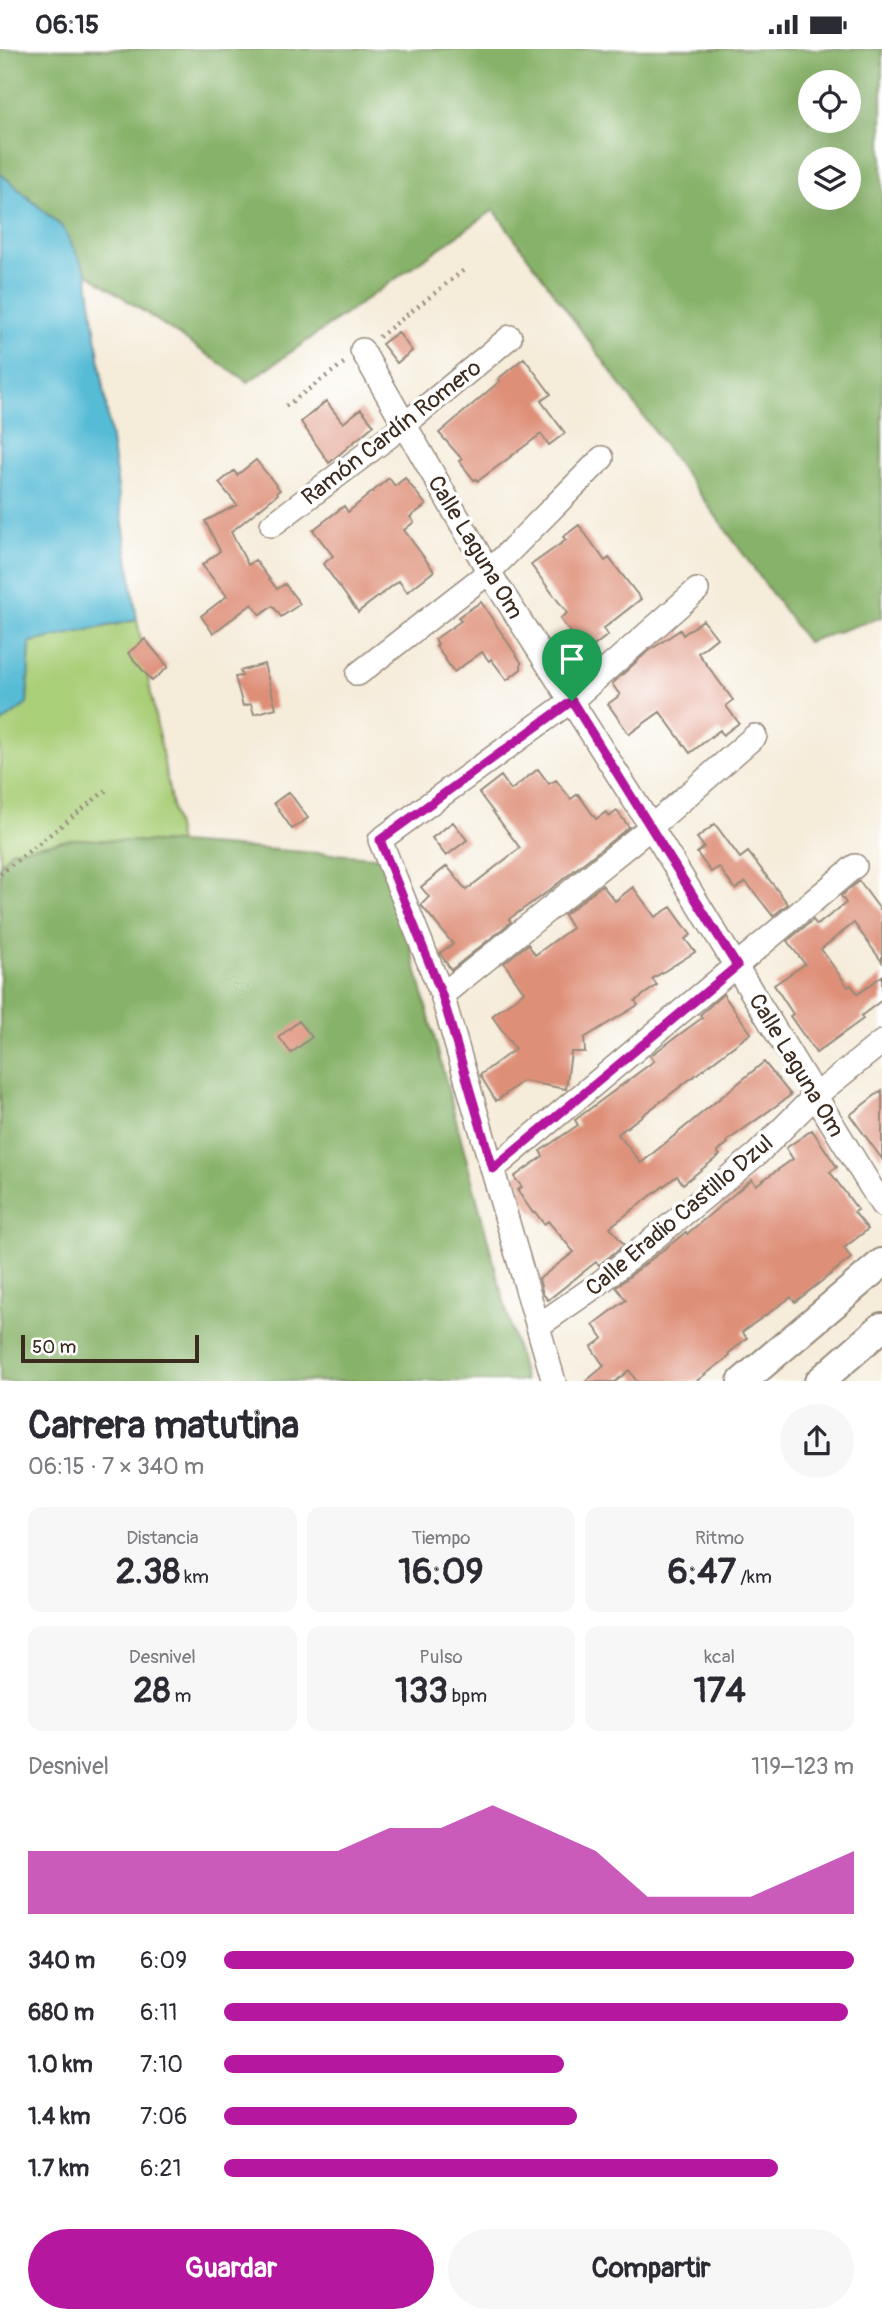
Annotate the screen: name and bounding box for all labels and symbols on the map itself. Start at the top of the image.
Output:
street label: Ramón Cardín Romero [296,353,487,512]
street label: Calle Laguna Om [421,470,530,624]
pin [542,629,602,701]
street label: Calle Laguna Om [742,988,851,1142]
street label: Calle Eradio Castillo Dzul [580,1128,779,1302]
scale bar [21,1332,200,1364]

